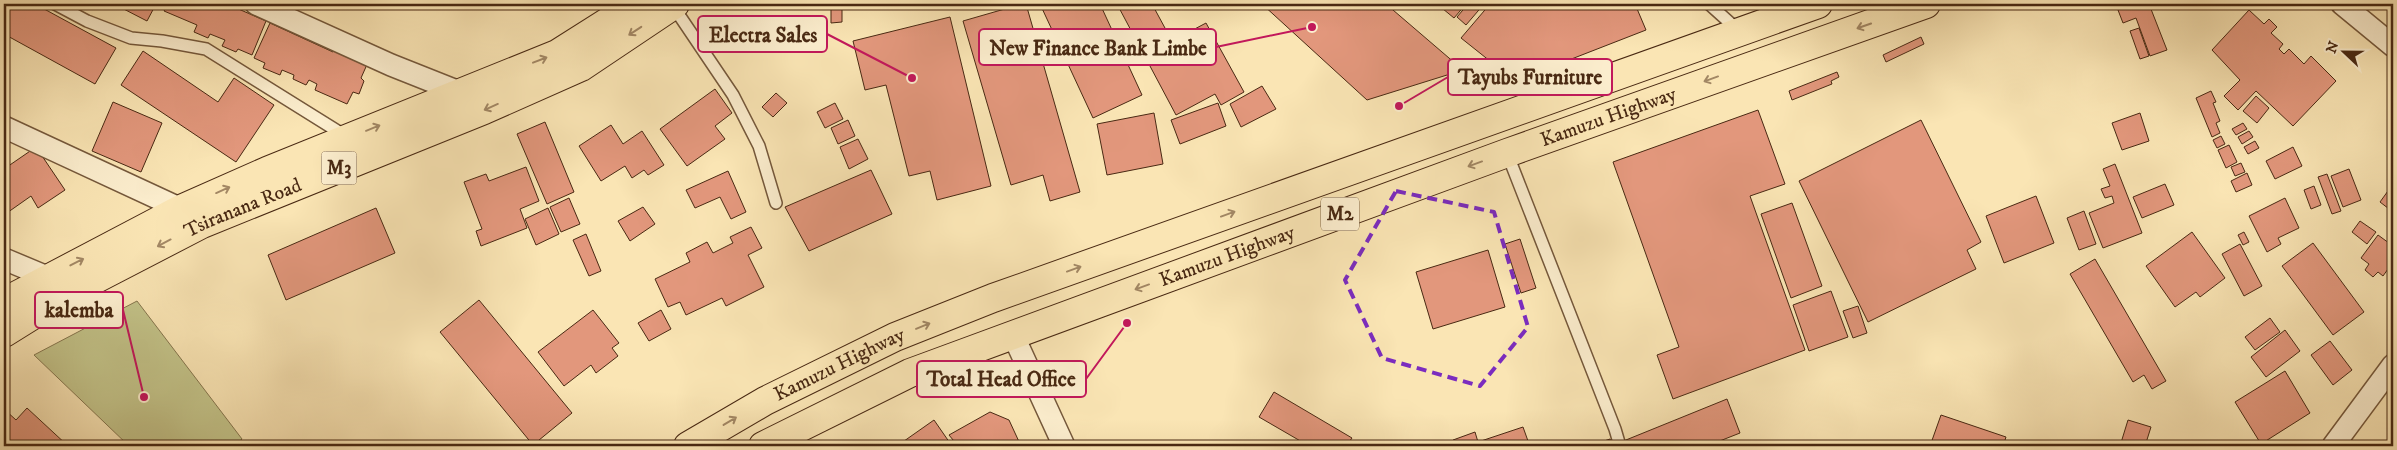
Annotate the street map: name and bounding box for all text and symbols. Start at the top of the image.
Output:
callout: Electra Sales [698,16,827,52]
one-way arrow [1856,21,1872,31]
text: Electra Sales [709,23,817,49]
one-way arrow [628,26,642,36]
north arrow [2320,28,2370,78]
callout: New Finance Bank Limbe [979,29,1216,65]
text: New Finance Bank Limbe [989,36,1207,62]
text: N [2322,38,2344,56]
one-way arrow [532,55,547,65]
callout: Tayubs Furniture [1448,59,1612,95]
text: Tayubs Furniture [1457,65,1602,91]
one-way arrow [1703,75,1719,85]
street label: Kamuzu Highway [1537,81,1680,153]
one-way arrow [484,102,499,112]
one-way arrow [365,122,380,132]
road number: M3 [322,152,356,184]
one-way arrow [1468,160,1484,169]
street label: Tsiranana Road [180,173,305,244]
one-way arrow [215,185,230,195]
road number: M2 [1321,198,1359,230]
one-way arrow [1219,209,1235,219]
street label: Kamuzu Highway [1156,220,1299,293]
one-way arrow [157,239,172,248]
one-way arrow [69,257,84,266]
one-way arrow [1066,264,1082,273]
one-way arrow [1135,283,1151,292]
callout: kalemba [35,292,123,328]
text: kalemba [44,298,114,324]
one-way arrow [915,321,930,330]
street label: Kamuzu Highway [770,322,909,407]
callout: Total Head Office [917,361,1086,397]
text: Total Head Office [925,367,1076,393]
one-way arrow [722,416,736,426]

